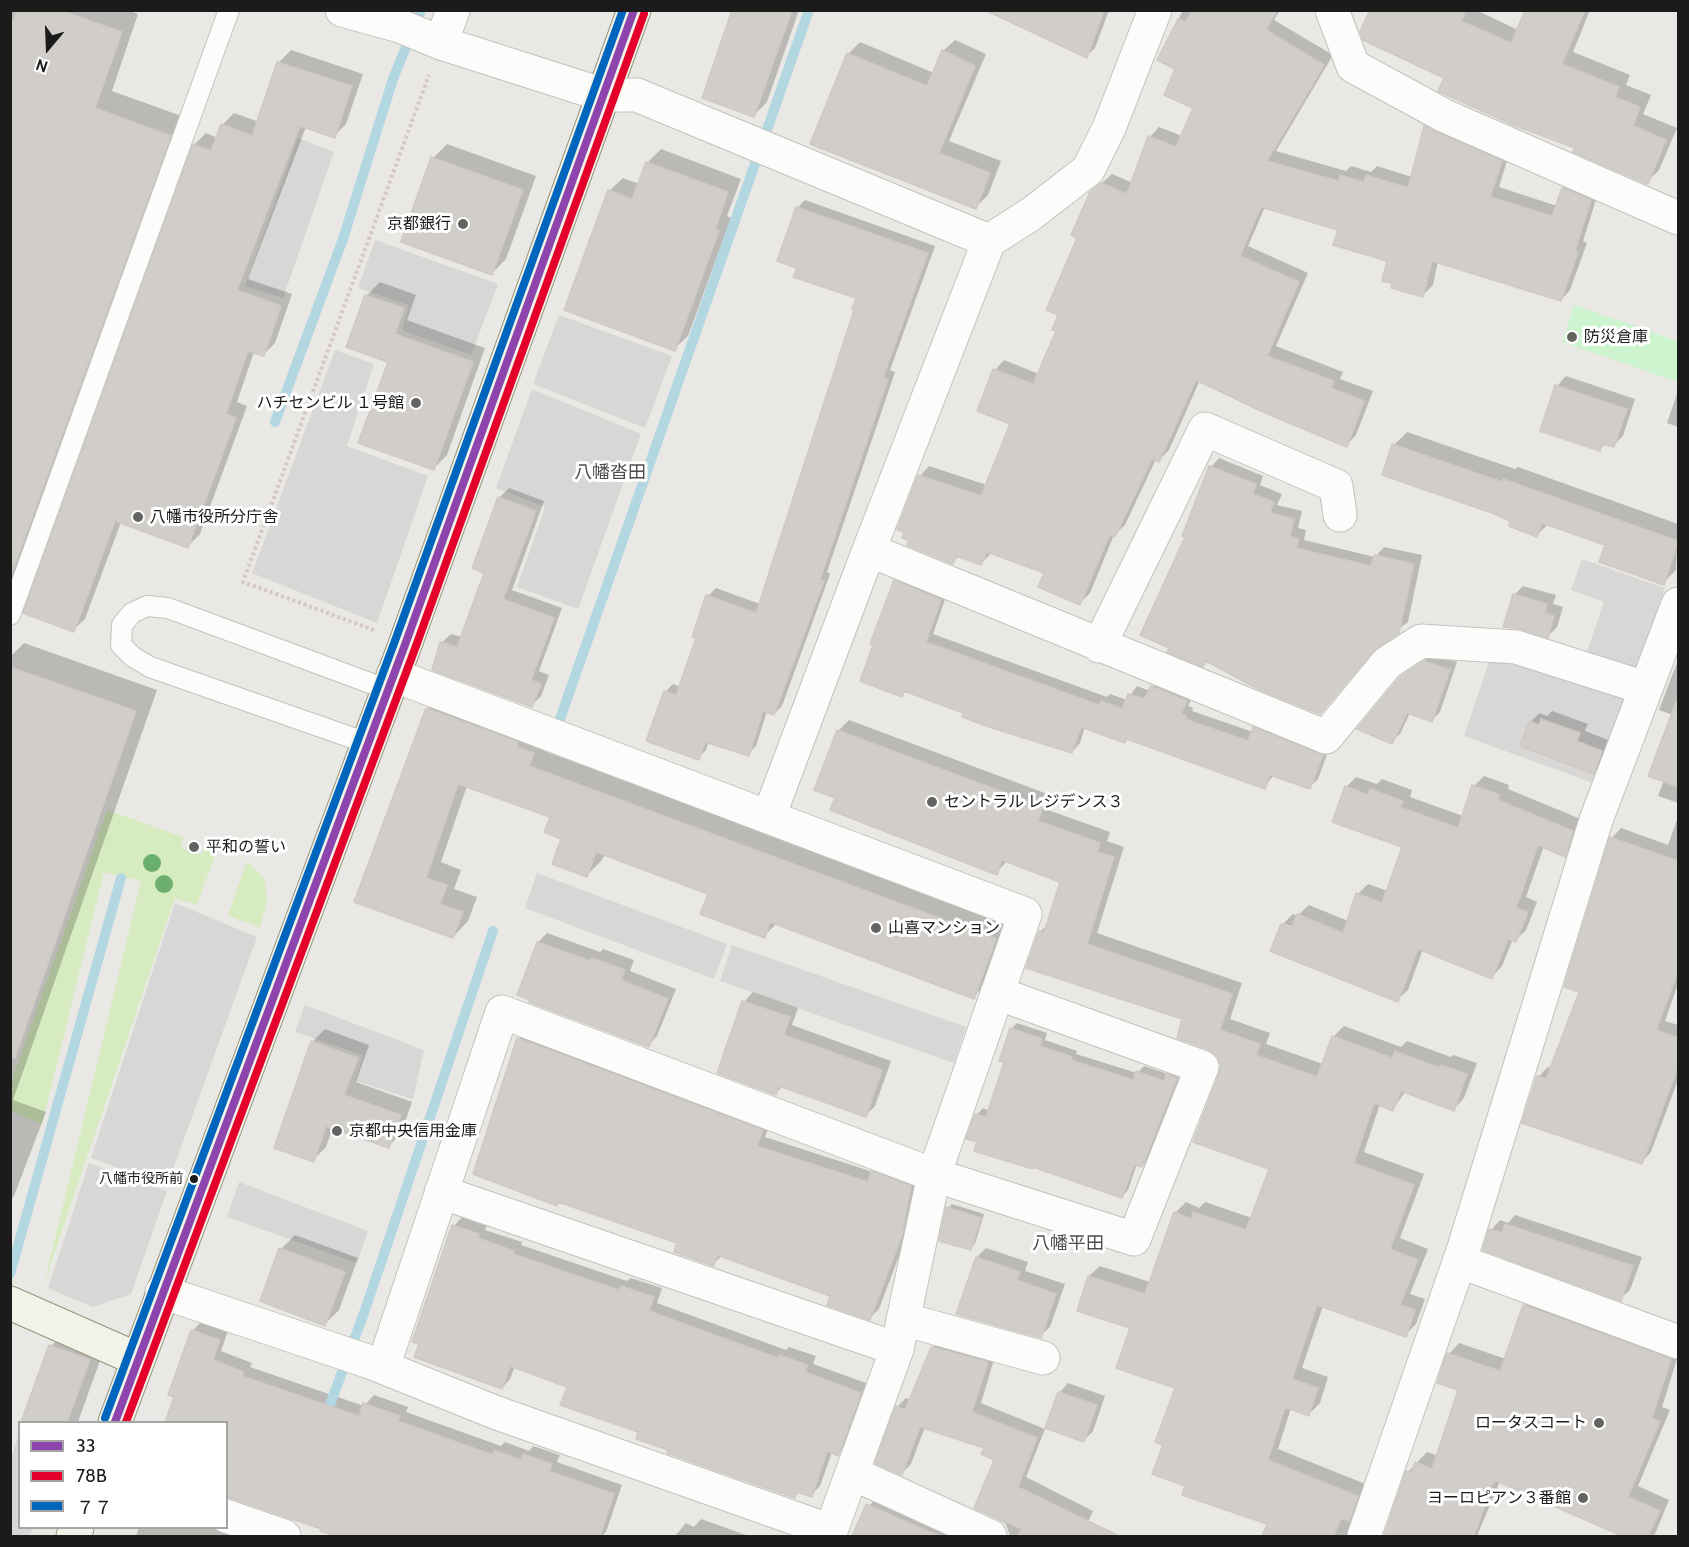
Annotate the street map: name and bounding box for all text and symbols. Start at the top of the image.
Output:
north arrow [18,18,78,78]
text: N [34,55,50,76]
place label: 京都銀行 [387,214,451,234]
marker: 京都銀行 [456,217,470,231]
place label: 防災倉庫 [1584,327,1648,347]
marker: 防災倉庫 [1565,330,1579,344]
place label: ハチセンビル １号館 [256,393,404,413]
marker: ハチセンビル １号館 [409,396,423,410]
district label: 八幡沓田 [574,462,646,484]
place label: 八幡市役所分庁舎 [150,507,278,527]
marker: 八幡市役所分庁舎 [131,510,145,524]
place label: セントラル レジデンス３ [944,792,1124,812]
marker: セントラル レジデンス３ [925,795,939,809]
place label: 平和の誓い [206,837,286,857]
marker: 平和の誓い [187,840,201,854]
place label: 山喜マンション [888,918,1000,938]
marker: 山喜マンション [869,921,883,935]
place label: 京都中央信用金庫 [349,1121,477,1141]
marker: 京都中央信用金庫 [330,1124,344,1138]
place label: 八幡市役所前 [99,1171,183,1187]
marker: 八幡市役所前 [188,1173,200,1185]
district label: 八幡平田 [1032,1233,1104,1255]
place label: ロータスコート [1475,1413,1587,1433]
marker: ロータスコート [1592,1416,1606,1430]
legend [18,1421,228,1529]
text: 33 [76,1435,95,1457]
text: 78B [76,1465,107,1487]
place label: ヨーロピアン３番館 [1427,1488,1571,1508]
marker: ヨーロピアン３番館 [1576,1491,1590,1505]
text: ７７ [76,1497,112,1519]

